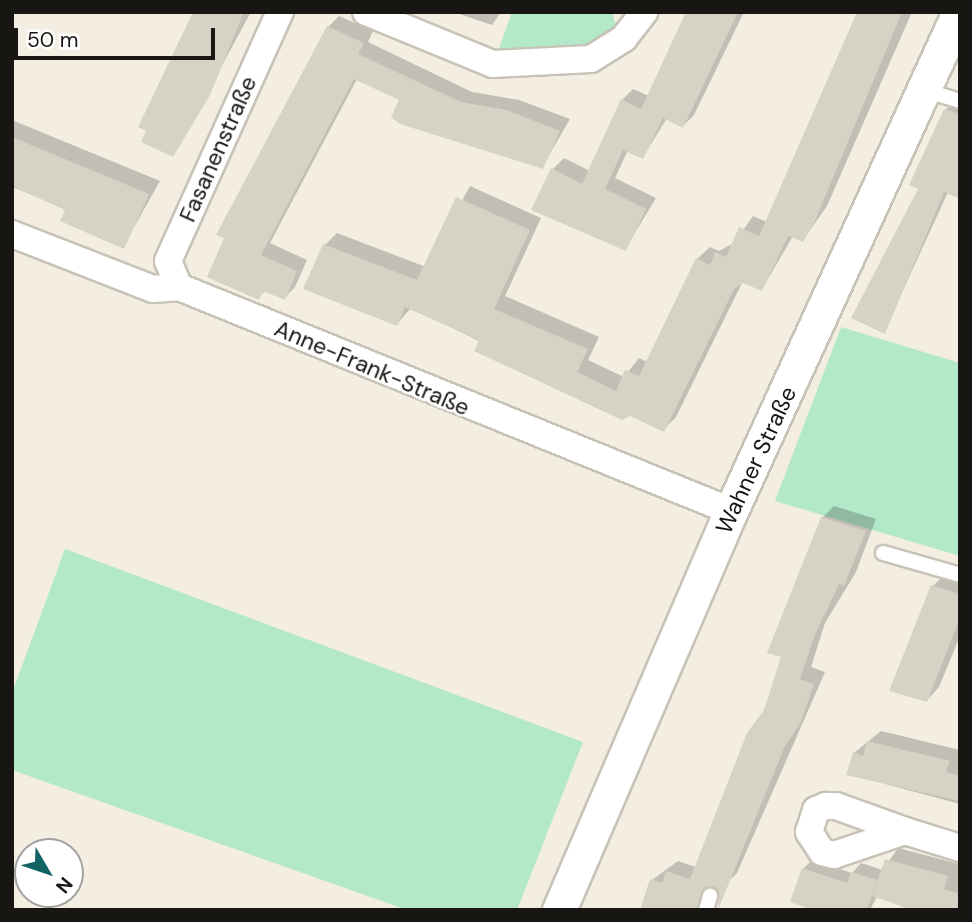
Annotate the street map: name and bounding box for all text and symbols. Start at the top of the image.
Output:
scale bar [18,14,219,58]
text: 50 m [27,26,78,54]
street label: Fasanenstraße [174,72,262,226]
street label: Anne-Frank-Straße [270,314,474,422]
street label: Wahner Straße [710,382,802,538]
north arrow [14,838,84,908]
text: N [50,872,78,899]

